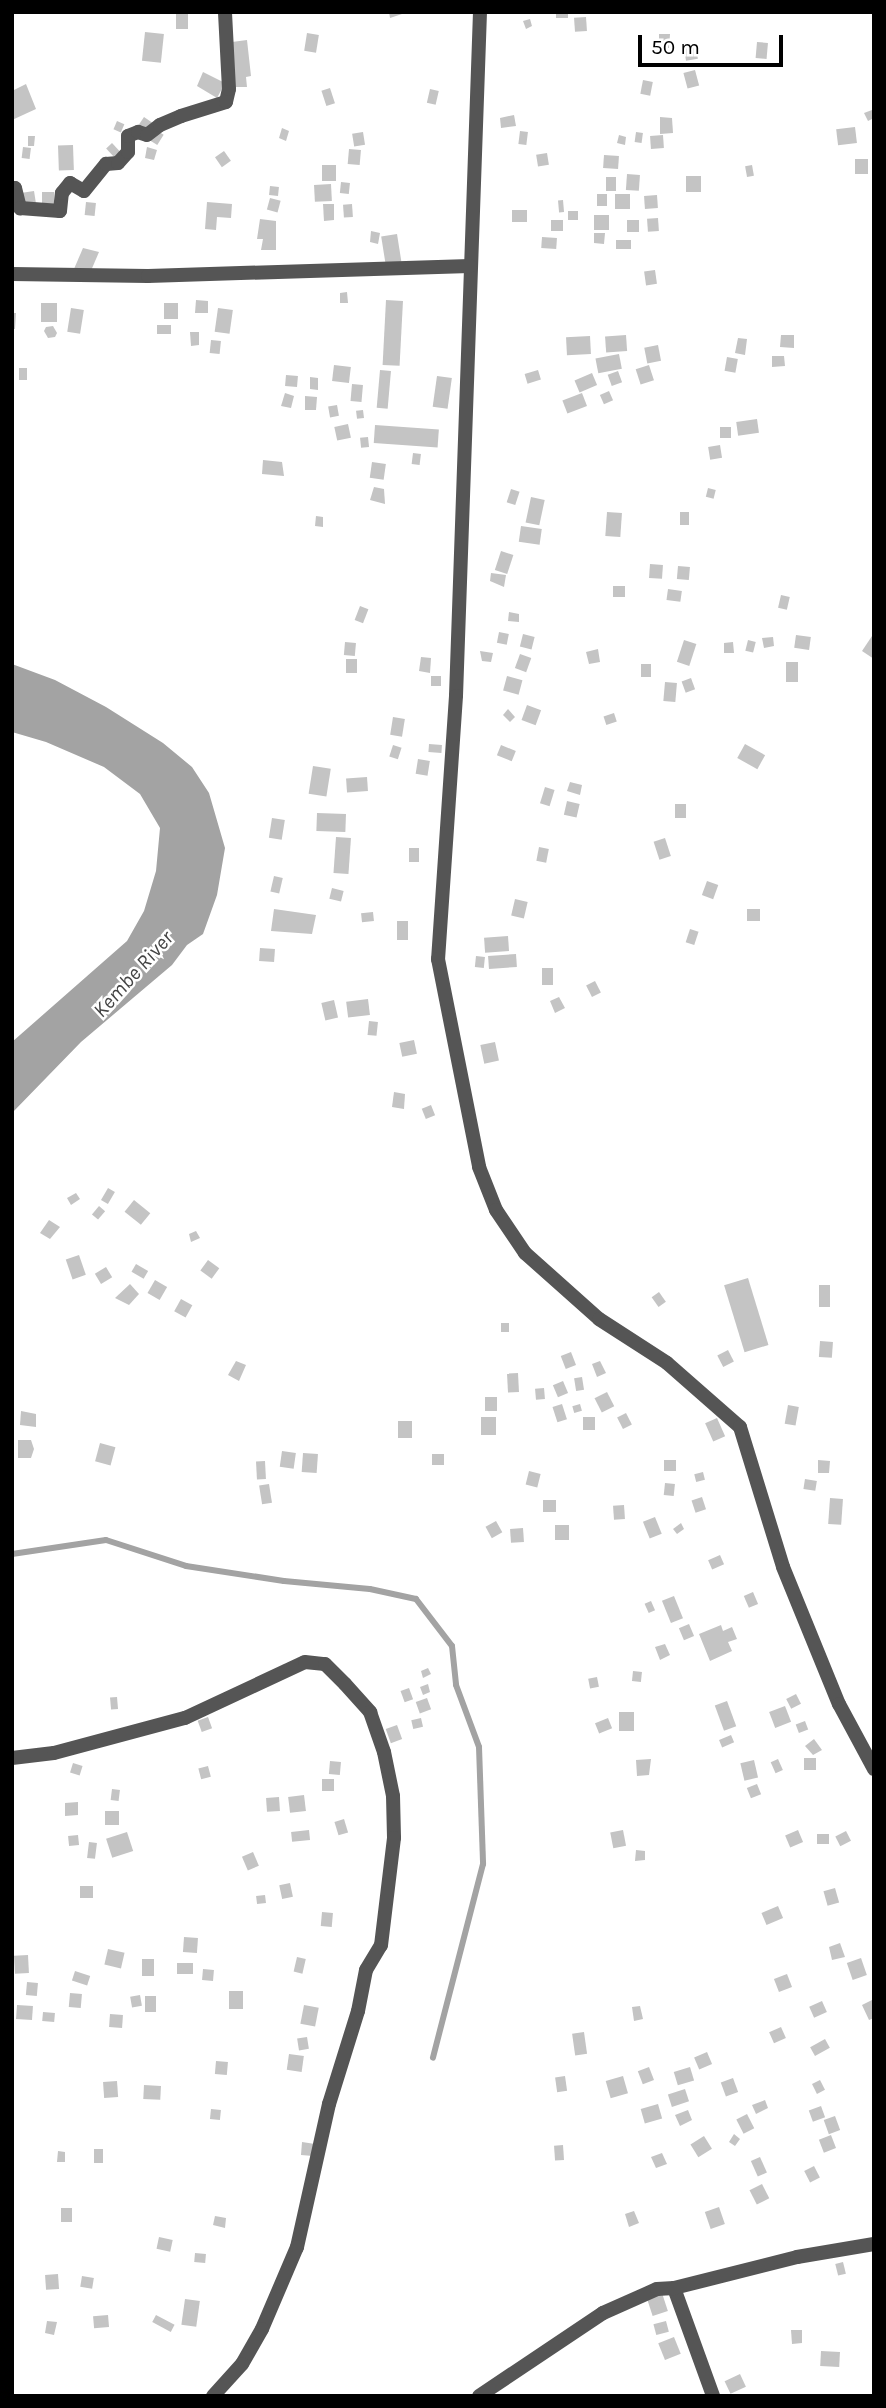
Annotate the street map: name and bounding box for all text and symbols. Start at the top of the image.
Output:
scale bar [641,21,786,65]
text: 50 m [651,35,700,59]
water label: Kembe River [88,926,178,1022]

